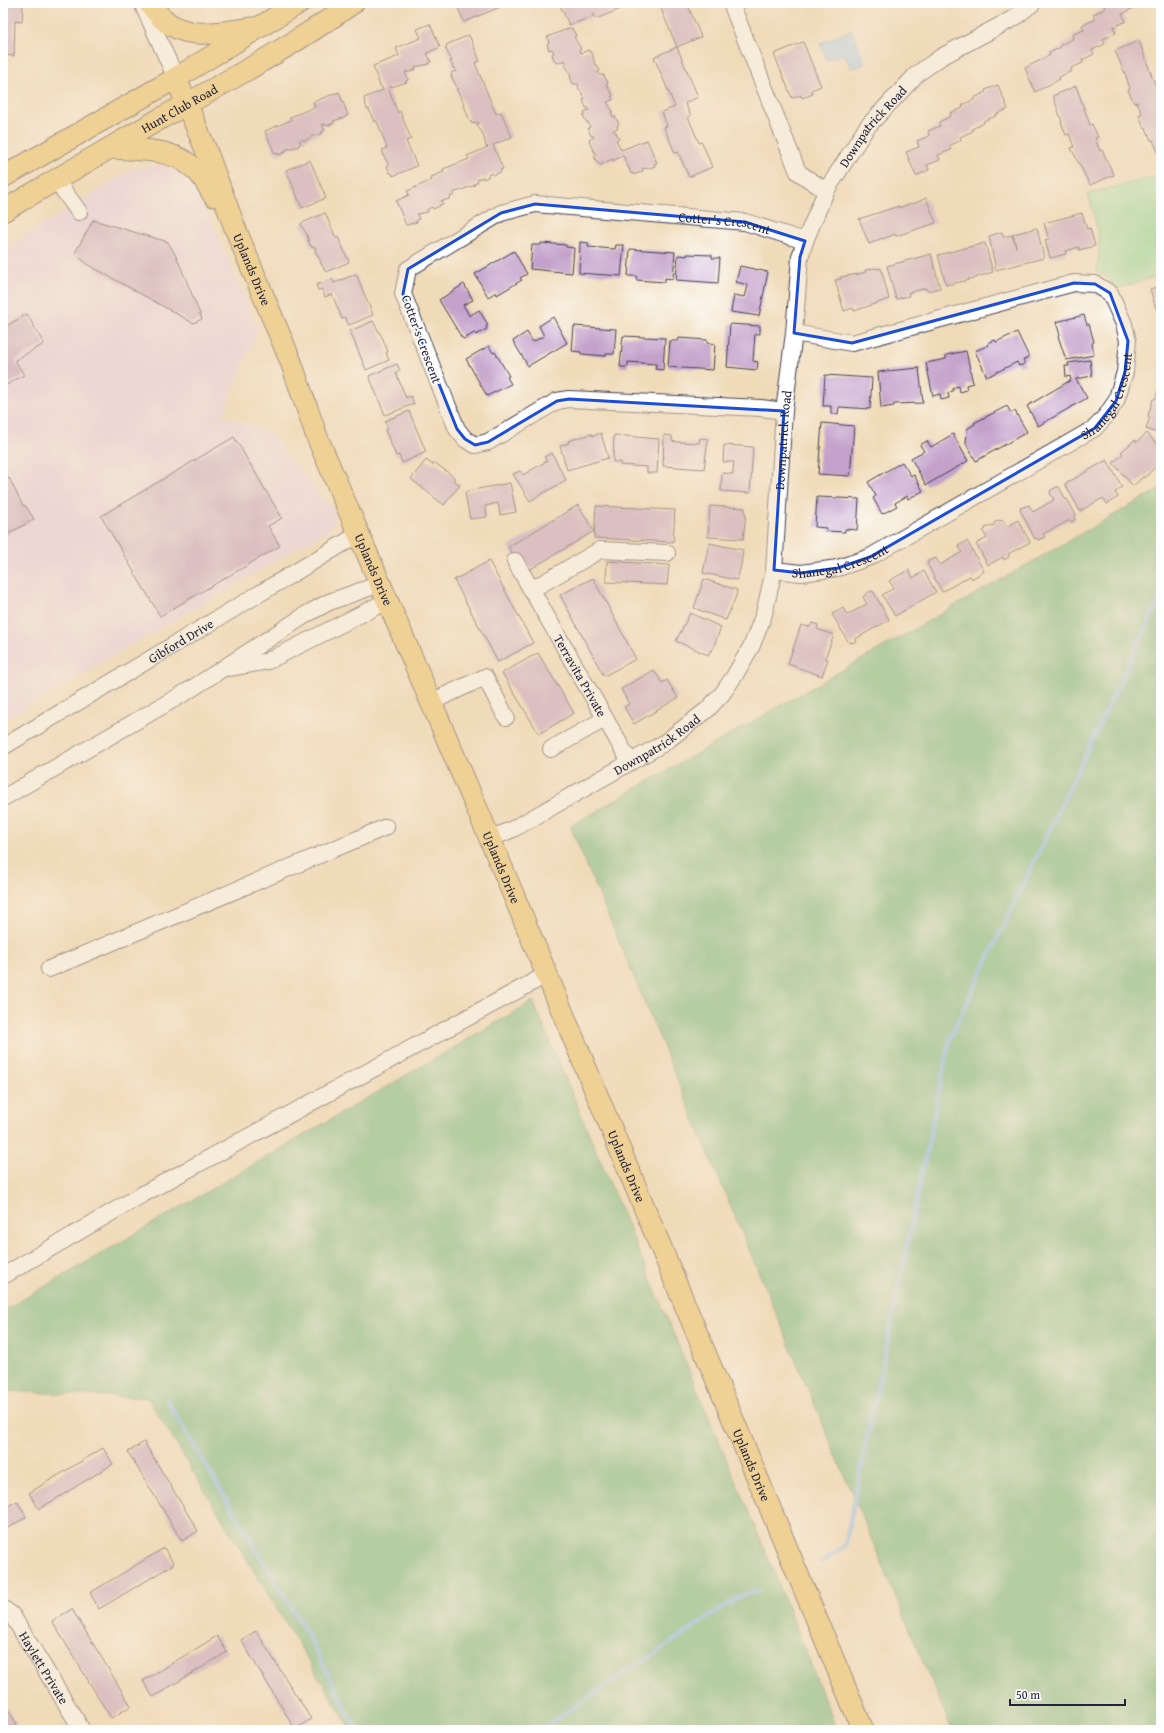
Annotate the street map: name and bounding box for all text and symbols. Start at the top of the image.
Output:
street label: Hunt Club Road [138,80,221,138]
street label: Downpatrick Road [835,82,911,171]
street label: Cotter's Crescent [678,207,773,240]
street label: Uplands Drive [228,230,275,309]
street label: Cotter's Crescent [397,292,446,386]
street label: Shanegal Crescent [1077,351,1137,444]
street label: Downpatrick Road [770,389,797,491]
street label: Uplands Drive [350,531,397,609]
street label: Shanegal Crescent [791,539,892,583]
street label: Gibford Drive [145,614,217,668]
street label: Terravita Private [549,631,611,721]
street label: Downpatrick Road [610,710,704,780]
street label: Uplands Drive [478,828,525,906]
street label: Uplands Drive [603,1127,650,1205]
street label: Uplands Drive [728,1426,775,1504]
street label: Haylett Private [14,1628,73,1708]
scale bar [1010,1681,1125,1707]
text: 50 m [1016,1686,1040,1703]

